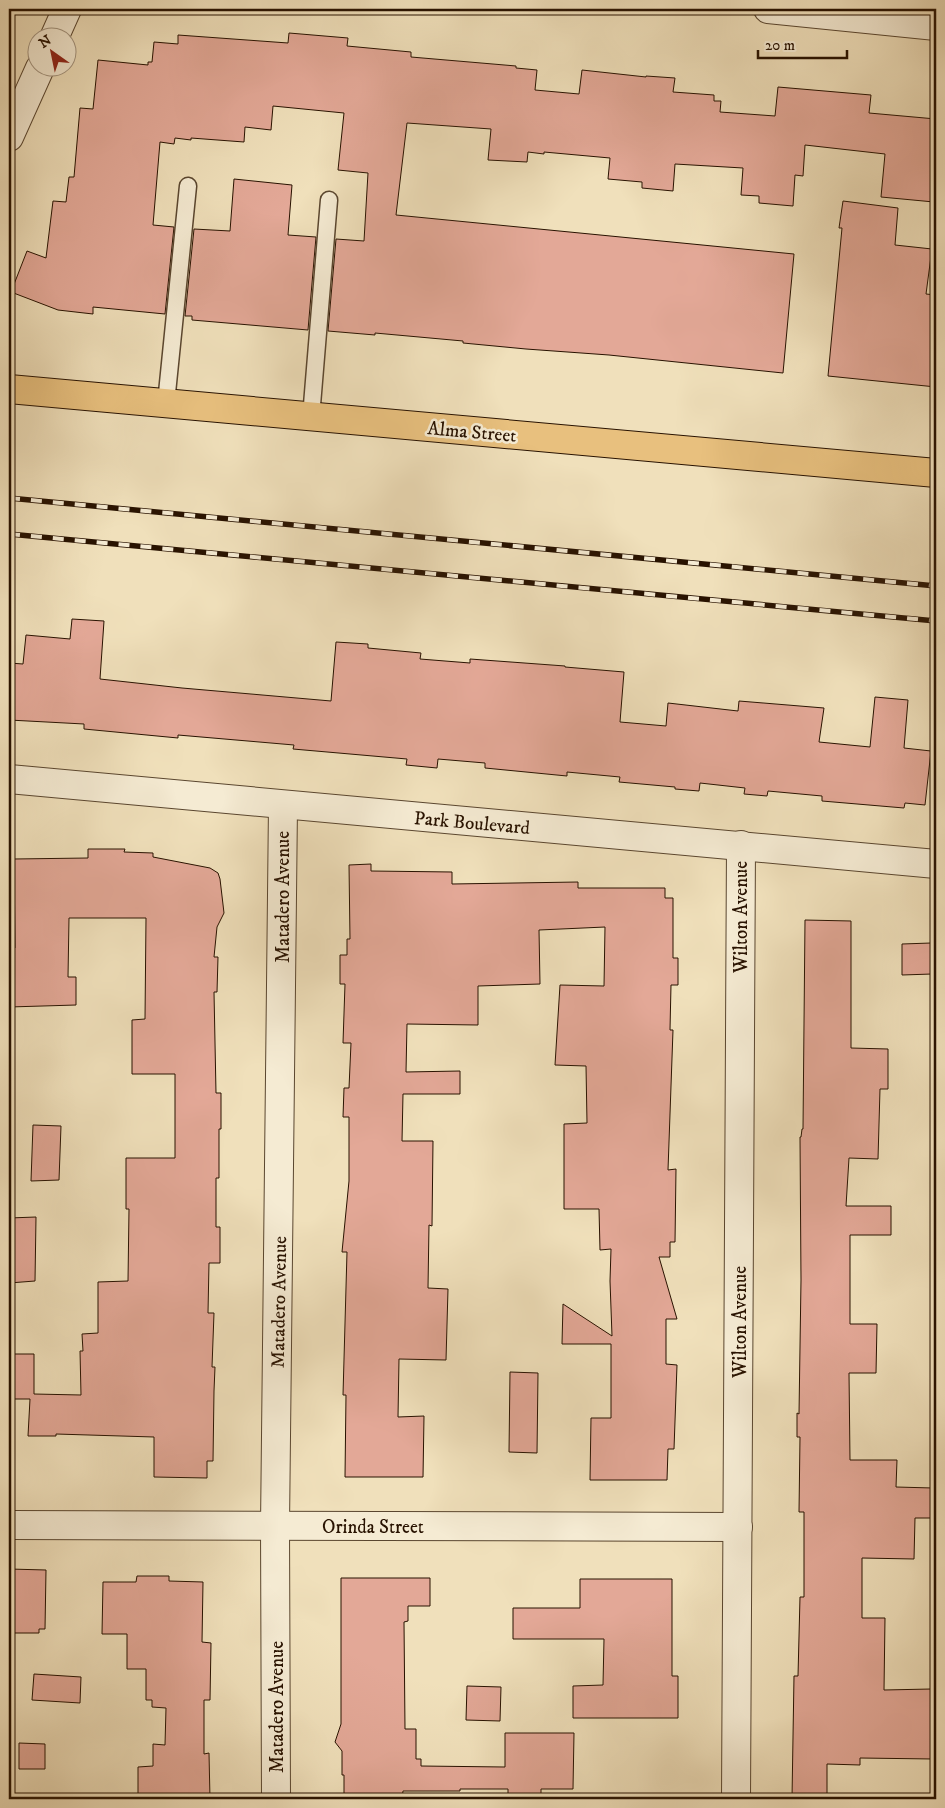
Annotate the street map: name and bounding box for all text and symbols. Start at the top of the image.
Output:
north arrow [28,28,78,78]
scale bar [758,28,846,60]
text: N [36,31,56,53]
text: 20 m [765,36,795,55]
street label: Alma Street [426,417,517,448]
street label: Park Boulevard [413,807,531,840]
street label: Matadero Avenue [272,831,295,963]
street label: Wilton Avenue [730,861,753,974]
street label: Matadero Avenue [267,1236,292,1368]
street label: Wilton Avenue [729,1266,752,1379]
street label: Orinda Street [322,1516,424,1539]
street label: Matadero Avenue [266,1641,289,1773]

